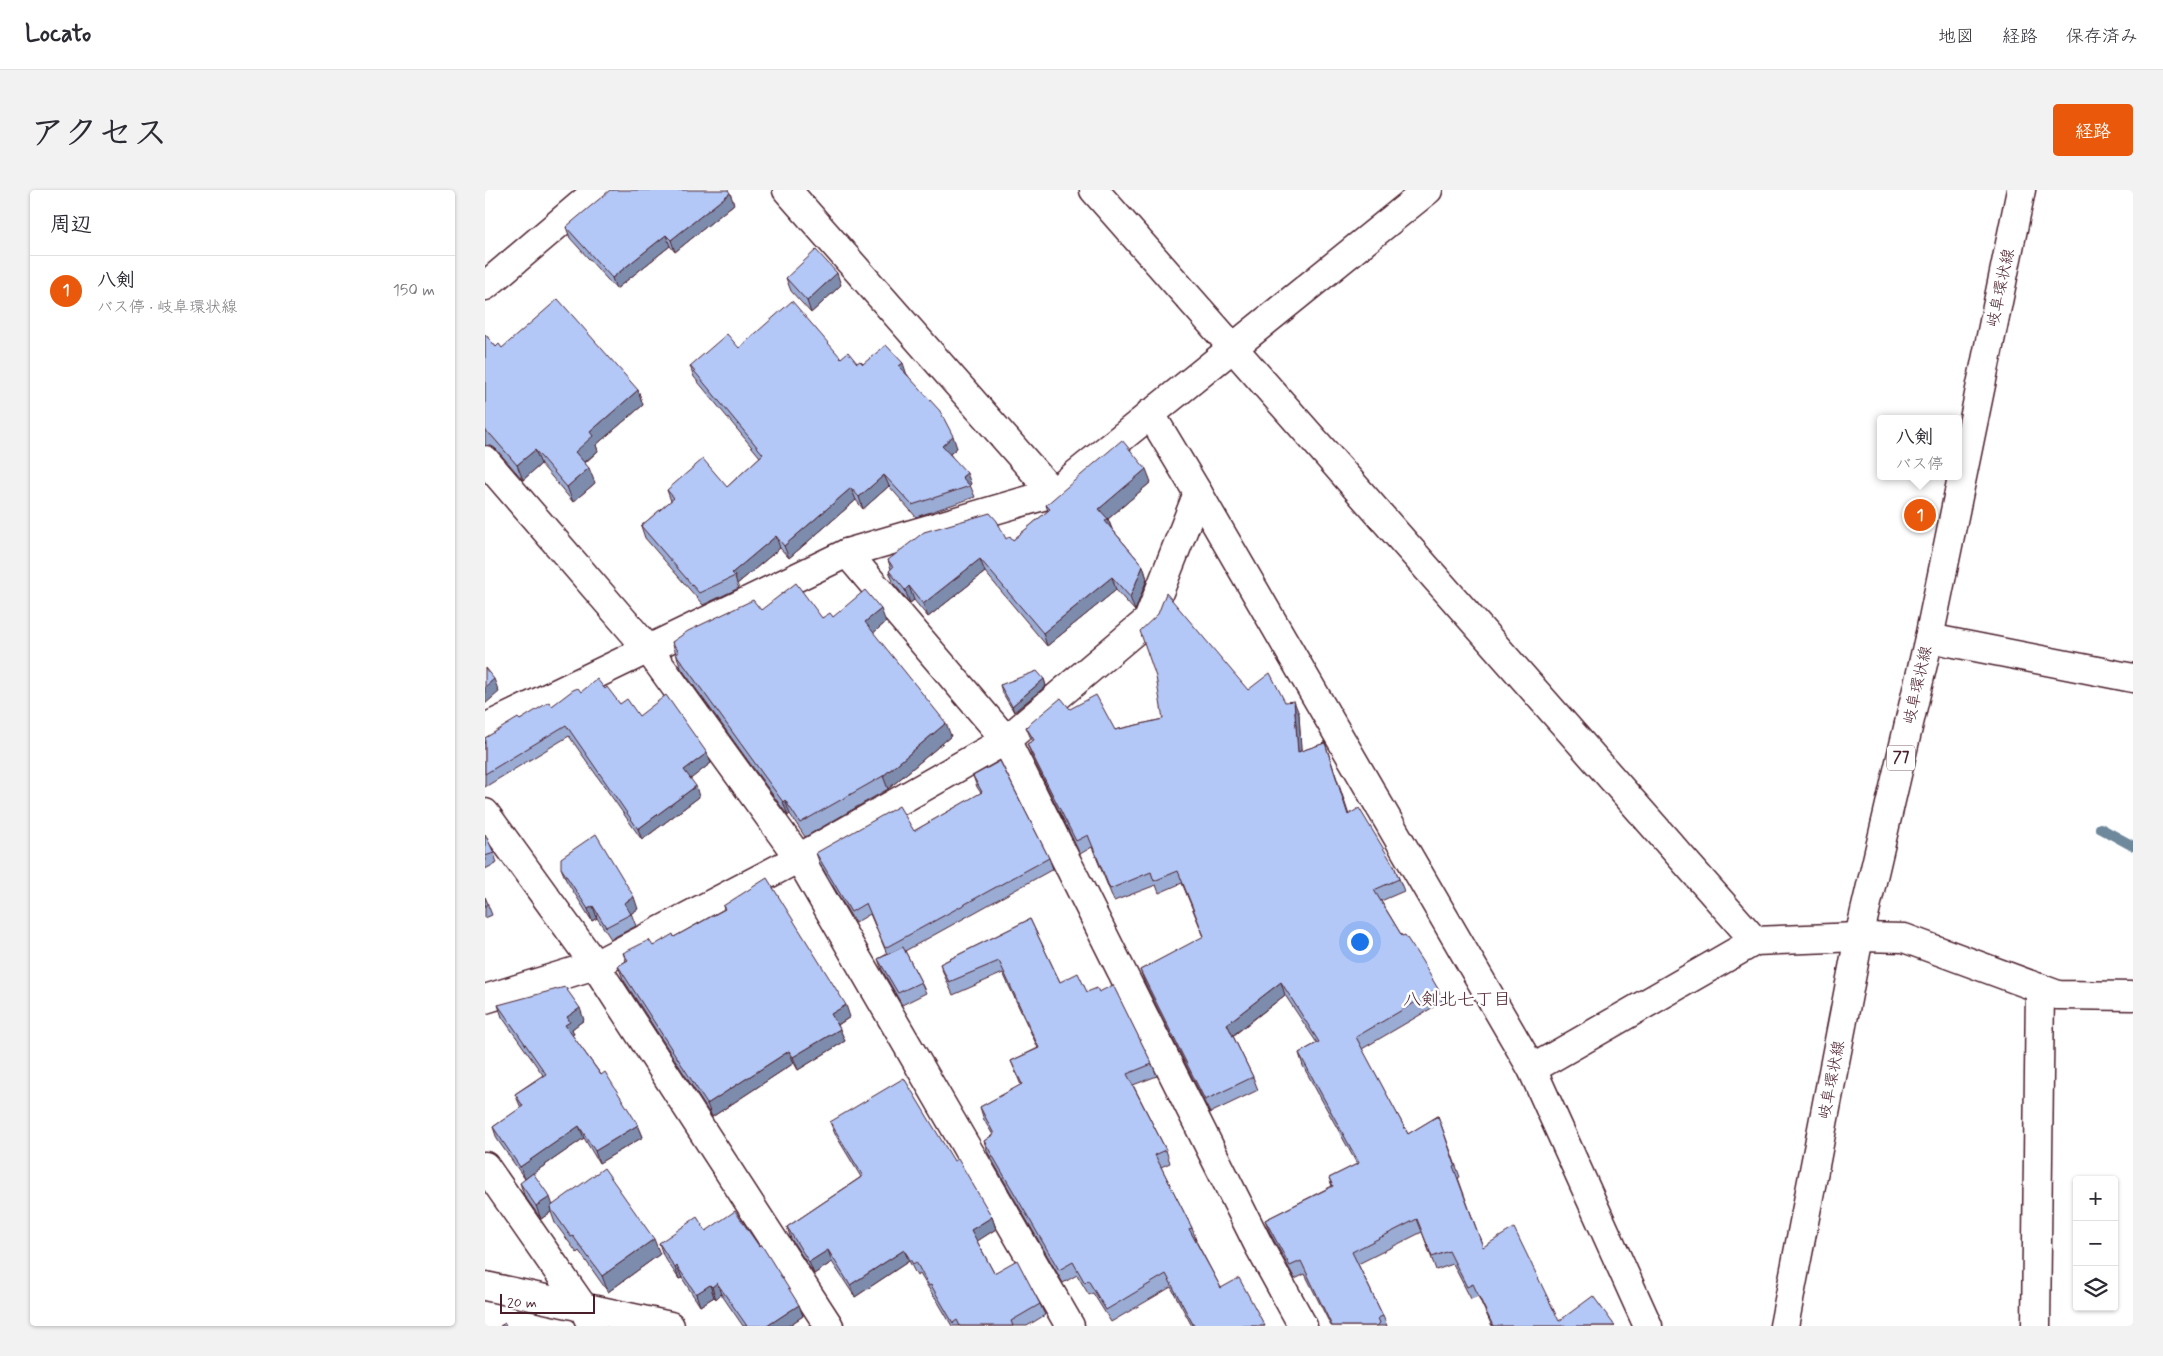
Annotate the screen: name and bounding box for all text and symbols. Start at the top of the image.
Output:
text: Locato [25,19,91,50]
text: 地図 [1938,25,1974,49]
text: 経路 [2002,25,2038,49]
text: 保存済み [2066,25,2138,49]
button: 経路 [2053,104,2133,156]
text: アクセス [30,111,168,157]
text: 周辺 [50,211,92,239]
street label: 岐阜環状線 [1982,247,2020,329]
text: 八剣 [97,268,135,293]
text: 1 [62,280,70,301]
text: 150 m [393,280,435,301]
text: バス停 · 岐阜環状線 [97,297,237,318]
popup [1877,415,1962,480]
text: 八剣 [1895,425,1934,450]
text: バス停 [1895,454,1944,475]
pin: 1 [1904,496,1936,534]
street label: 岐阜環状線 [1899,644,1937,726]
road number: 77 [1887,746,1915,770]
your location [1347,929,1373,955]
district label: 八剣北七丁目 [1403,988,1511,1012]
street label: 岐阜環状線 [1814,1039,1850,1121]
map controls [2073,1176,2118,1311]
button: + [2073,1176,2118,1221]
button: − [2073,1221,2118,1266]
button: layers [2073,1266,2118,1311]
scale bar [500,1291,595,1314]
text: 20 m [507,1294,537,1312]

